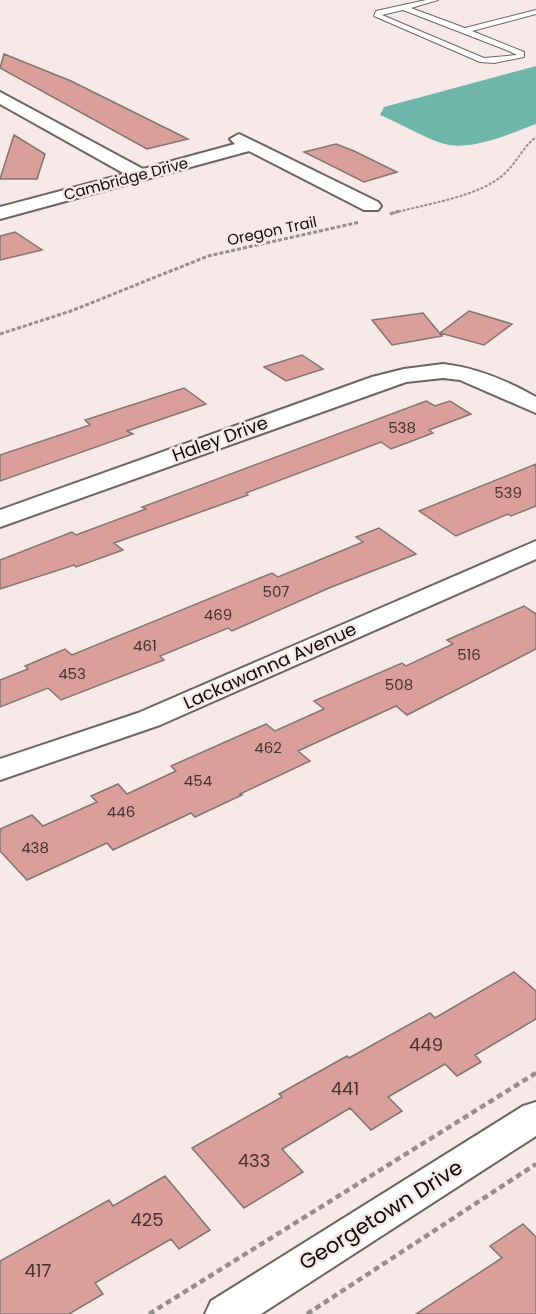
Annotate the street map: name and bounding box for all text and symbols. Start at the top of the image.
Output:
street label: Cambridge Drive [61,152,190,205]
street label: Oregon Trail [225,211,319,250]
street label: Haley Drive [168,410,271,467]
house number: 538 [388,417,416,438]
house number: 539 [494,482,522,503]
house number: 507 [262,581,290,602]
house number: 469 [204,604,232,625]
street label: Lackawanna Avenue [179,616,360,715]
house number: 461 [133,635,157,656]
house number: 516 [457,644,481,665]
house number: 453 [58,663,86,684]
house number: 508 [385,674,413,695]
house number: 462 [254,737,282,758]
house number: 454 [184,770,212,791]
house number: 446 [107,801,135,822]
house number: 438 [21,837,49,858]
house number: 449 [409,1032,443,1057]
house number: 441 [331,1076,359,1101]
house number: 433 [238,1148,270,1173]
street label: Georgetown Drive [293,1153,468,1277]
house number: 425 [131,1207,163,1232]
house number: 417 [25,1258,52,1283]

